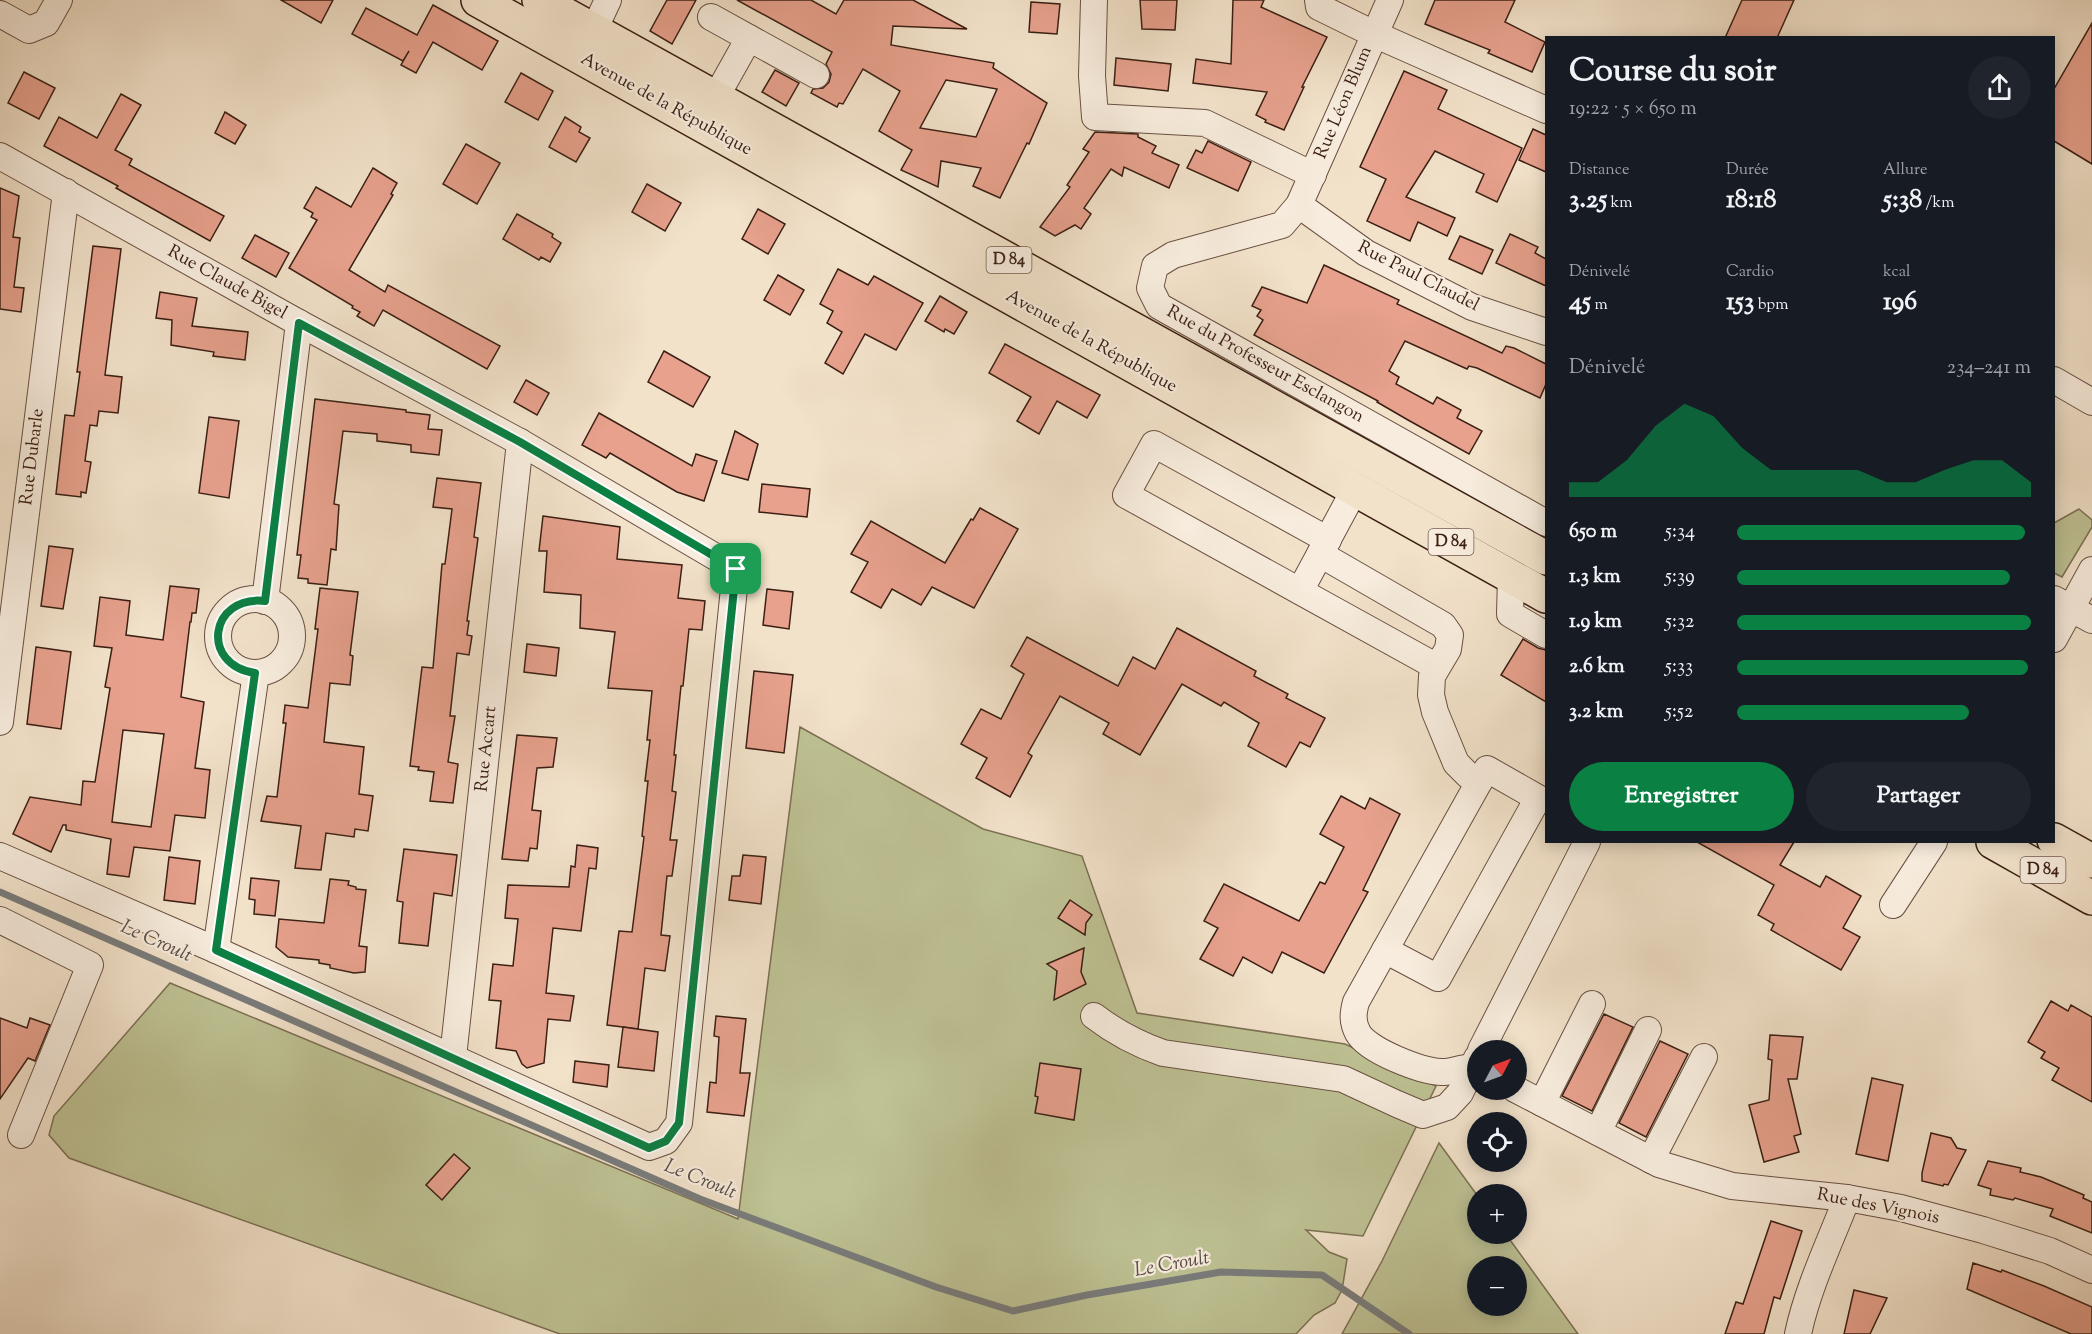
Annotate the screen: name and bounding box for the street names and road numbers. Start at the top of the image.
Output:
street label: Rue Léon Blum [1309,43,1379,163]
street label: Avenue de la République [575,47,757,163]
street label: Rue Paul Claudel [1353,235,1483,319]
street label: Rue Claude Bigel [162,239,292,327]
road number: D 84 [986,247,1032,273]
street label: Avenue de la République [1000,284,1182,400]
street label: Rue du Professeur Esclangon [1161,300,1369,430]
street label: Rue Dubarle [14,407,52,507]
road number: D 84 [1428,529,1474,555]
street label: Rue Accart [470,705,504,793]
road number: D 84 [2020,857,2066,883]
street label: Rue des Vignois [1815,1182,1941,1232]

